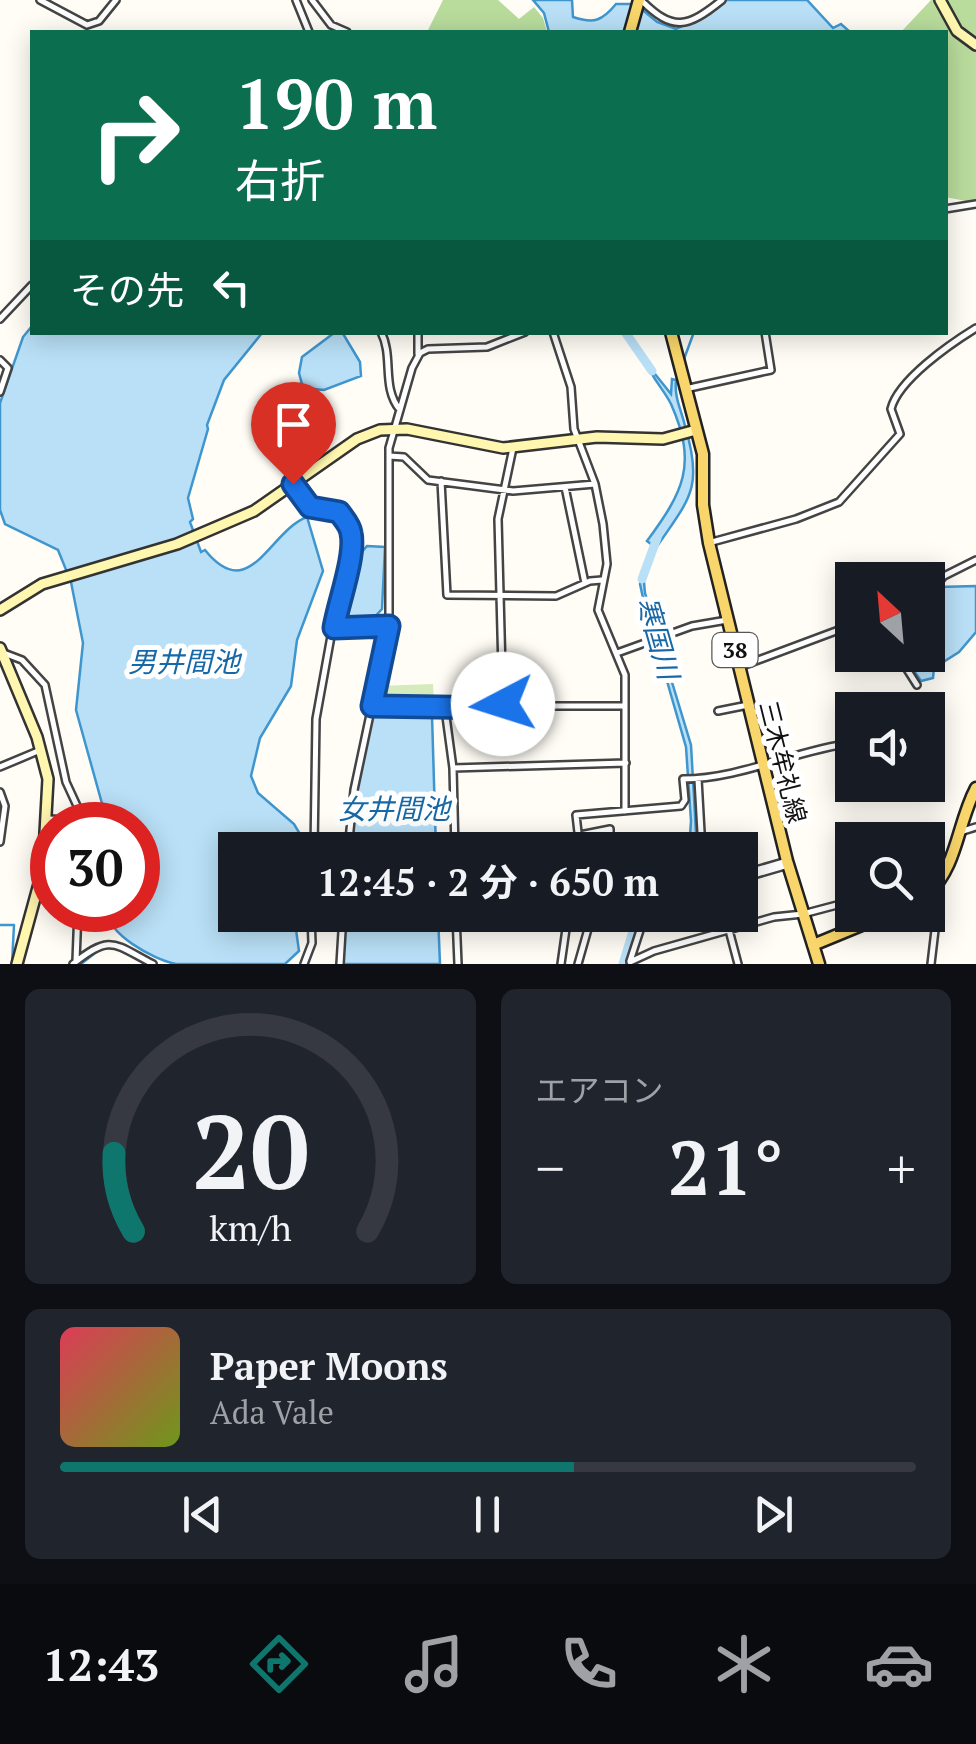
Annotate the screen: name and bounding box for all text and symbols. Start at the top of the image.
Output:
text: 190 m [235,56,437,149]
icon: right [70,70,200,200]
text: 右折 [235,150,325,210]
icon: left [204,260,259,315]
text: その先 [70,265,184,315]
pin [251,382,336,485]
icon: arrive [266,397,321,452]
north arrow [835,562,945,672]
map controls [835,562,945,932]
water label: 寒国川 [629,592,689,686]
road number: 38 [712,633,758,667]
water label: 男井間池 [128,643,243,680]
position arrow [451,652,555,756]
button: sound [835,692,945,802]
street label: 三木牟礼線 [752,697,815,827]
water label: 女井間池 [338,790,453,827]
speed limit sign: 30 [30,802,160,932]
button: search [835,822,945,932]
text: 12:45 · 2 分 · 650 m [317,857,659,907]
text: エアコン [536,1069,664,1111]
text: 20 [191,1081,309,1219]
text: 21° [668,1117,784,1216]
text: − [536,1131,565,1204]
text: + [887,1131,916,1204]
text: km/h [209,1204,292,1251]
text: Paper Moons [210,1341,448,1391]
text: Ada Vale [210,1391,334,1433]
icon: previous [175,1487,230,1542]
icon: pause [460,1487,515,1542]
icon: next [746,1487,801,1542]
icon: directions [244,1629,314,1699]
icon: music [399,1629,469,1699]
icon: phone [554,1629,624,1699]
icon: climate [709,1629,779,1699]
icon: car [864,1629,934,1699]
text: 12:43 [42,1634,160,1694]

